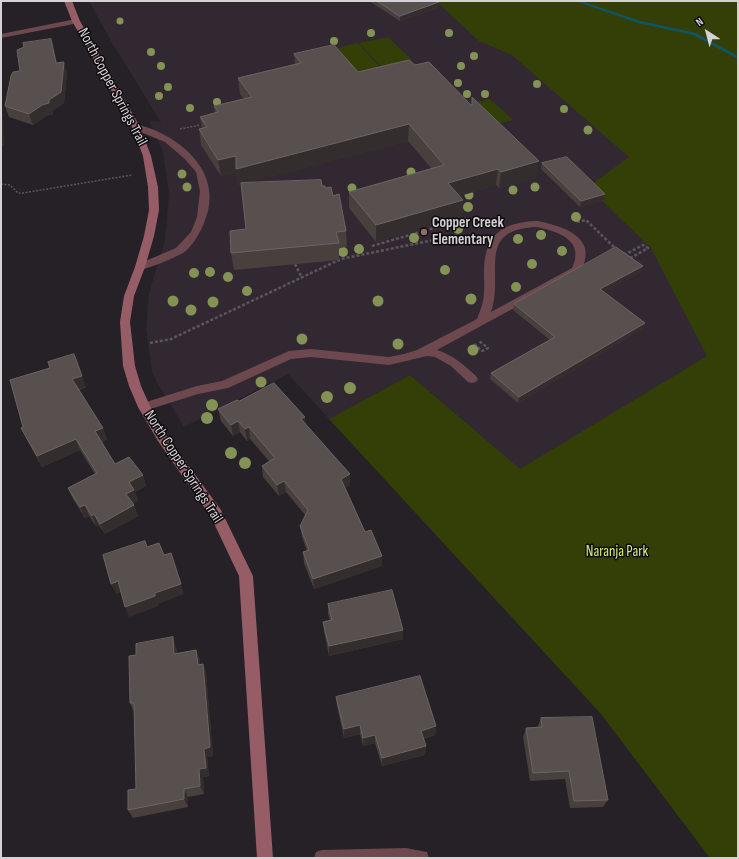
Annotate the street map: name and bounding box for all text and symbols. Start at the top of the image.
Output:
north arrow [687,12,727,52]
text: N [693,15,706,29]
street label: North Copper Springs Trail [73,25,151,149]
place label: Copper Creek Elementary [432,214,504,249]
marker: Copper Creek Elementary [419,227,429,237]
street label: North Copper Springs Trail [140,407,226,527]
park label: Naranja Park [586,543,648,561]

